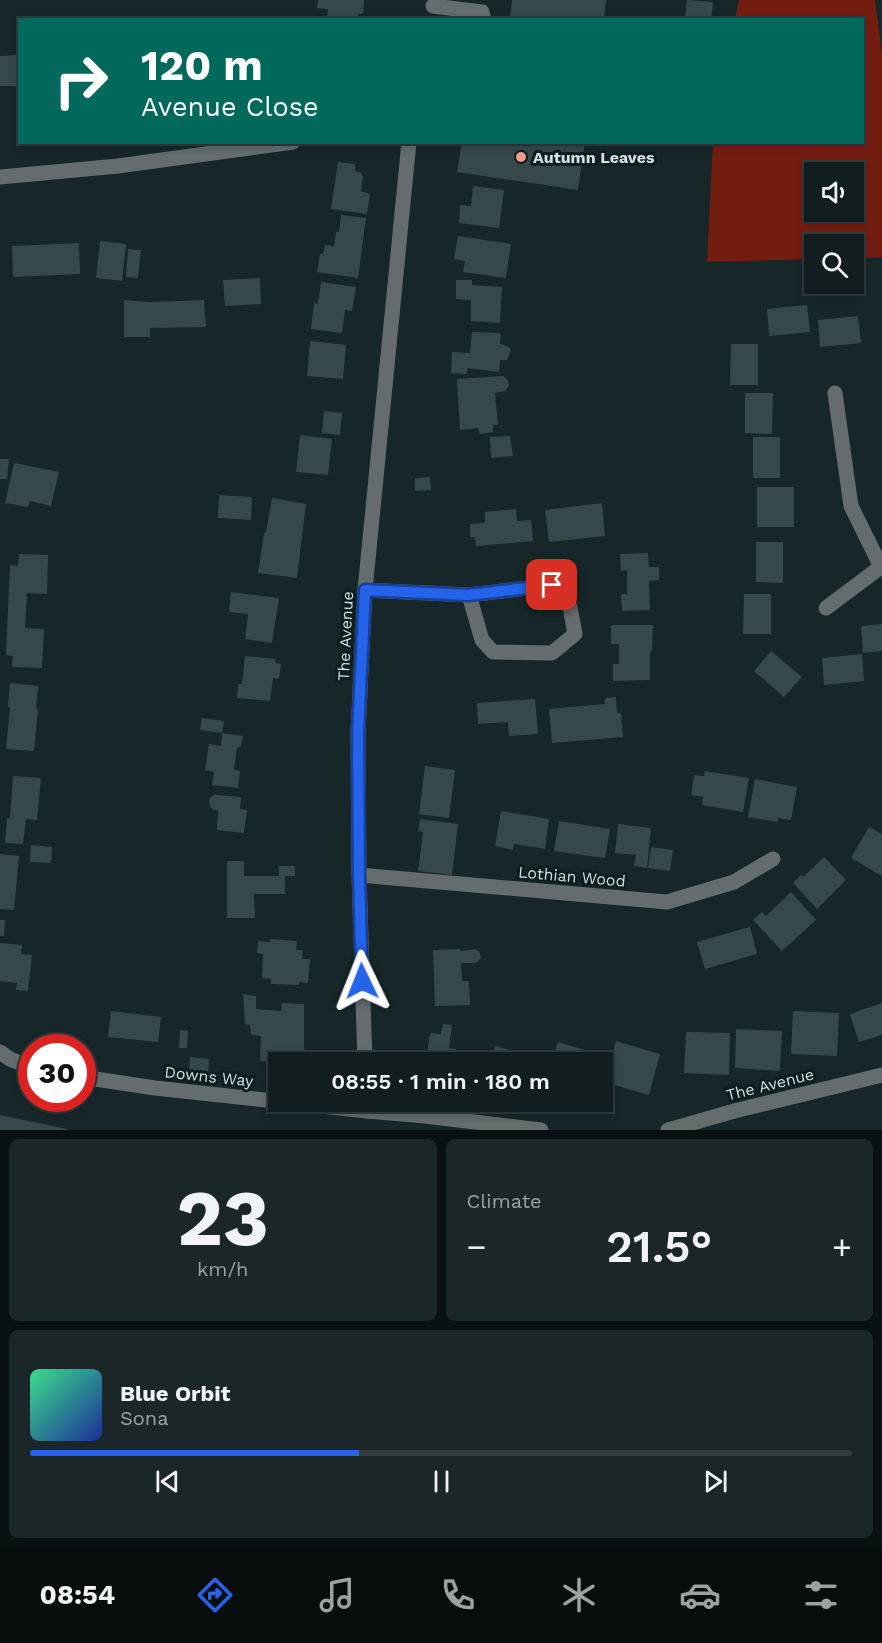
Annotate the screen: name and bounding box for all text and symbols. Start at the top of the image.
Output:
text: 120 m [141,41,263,90]
icon: right [42,42,120,120]
text: Avenue Close [141,91,319,123]
place label: Autumn Leaves [533,148,655,167]
marker: Autumn Leaves [514,150,528,164]
map controls [804,162,864,294]
button: sound [804,162,864,222]
button: search [804,234,864,294]
pin [526,559,577,610]
icon: arrive [535,568,568,601]
street label: The Avenue [334,591,357,681]
street label: Lothian Wood [517,862,626,891]
position arrow [330,949,394,1013]
speed limit sign: 30 [18,1034,96,1112]
street label: Downs Way [164,1062,255,1091]
street label: The Avenue [724,1064,816,1105]
text: 08:55 · 1 min · 180 m [331,1069,550,1094]
text: 23 [176,1172,269,1264]
text: Climate [467,1189,542,1213]
text: 21.5° [606,1220,712,1273]
text: − [467,1227,486,1266]
text: + [832,1227,852,1266]
text: km/h [197,1257,249,1281]
text: Blue Orbit [120,1381,230,1406]
text: Sona [120,1406,169,1430]
icon: previous [151,1465,184,1498]
icon: pause [425,1465,458,1498]
icon: next [699,1465,732,1498]
icon: directions [194,1574,236,1616]
icon: music [316,1574,358,1616]
icon: phone [437,1574,479,1616]
icon: climate [558,1574,600,1616]
icon: car [679,1574,721,1616]
icon: filters [800,1574,842,1616]
text: 08:54 [40,1579,115,1611]

